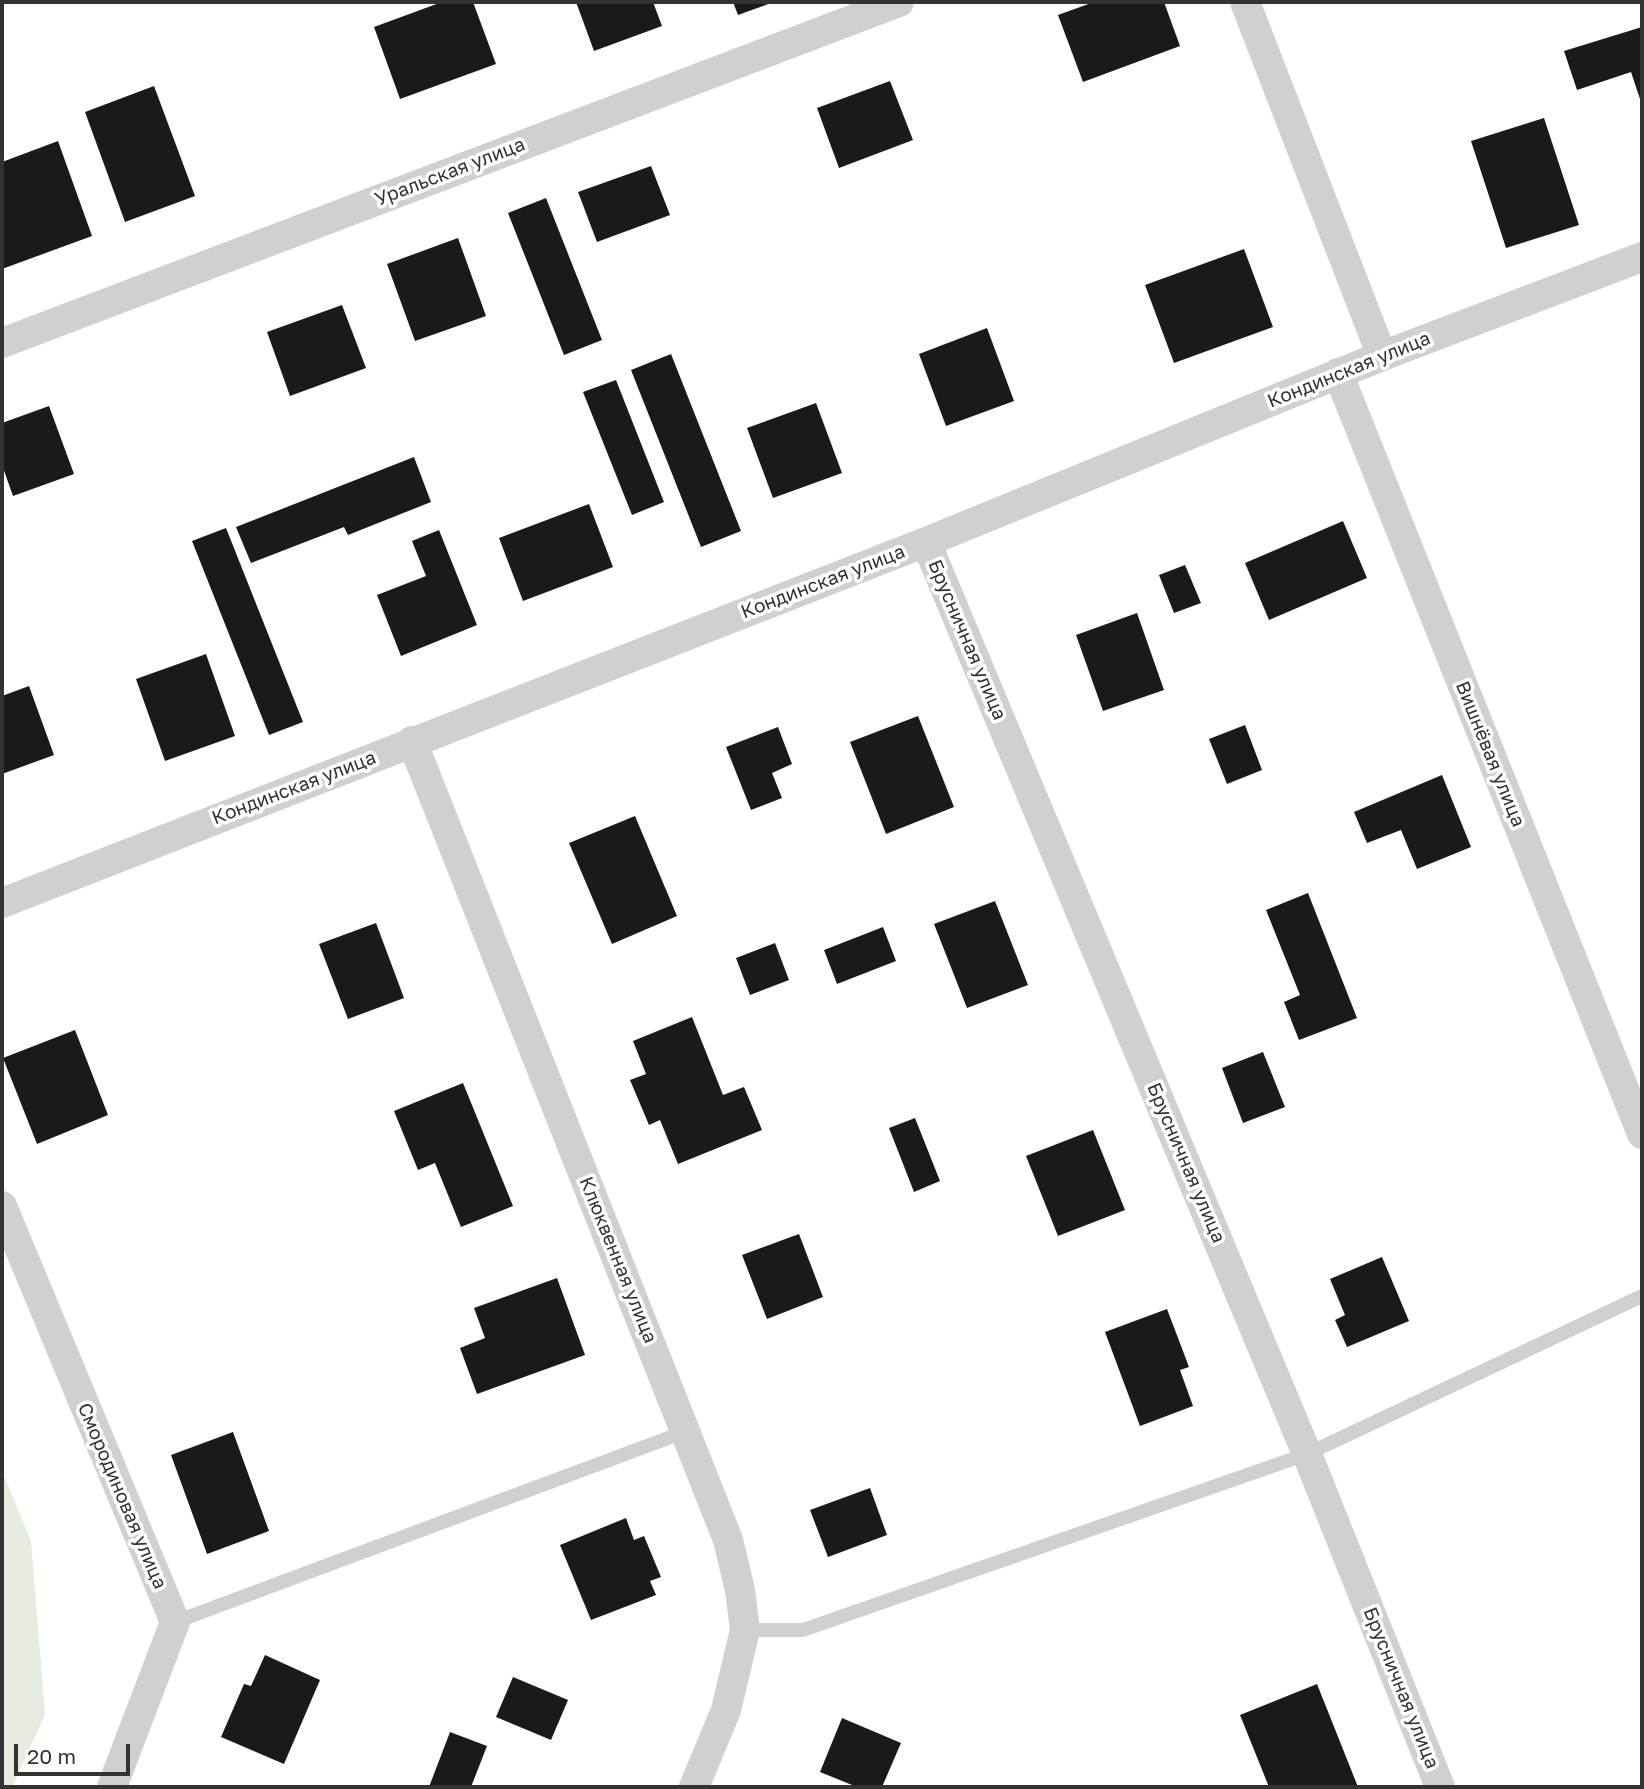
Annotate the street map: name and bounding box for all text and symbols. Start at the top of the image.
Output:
street label: Уральская улица [372,133,528,211]
street label: Кондинская улица [1264,327,1434,413]
street label: Кондинская улица [738,540,908,624]
street label: Брусничная улица [923,556,1011,724]
street label: Вишнёвая улица [1450,678,1530,830]
street label: Кондинская улица [209,746,379,830]
street label: Брусничная улица [1142,1079,1230,1247]
street label: Клюквенная улица [574,1174,662,1346]
street label: Смородиновая улица [72,1400,172,1592]
street label: Брусничная улица [1358,1604,1444,1772]
scale bar [18,1730,133,1774]
text: 20 m [27,1743,76,1769]

